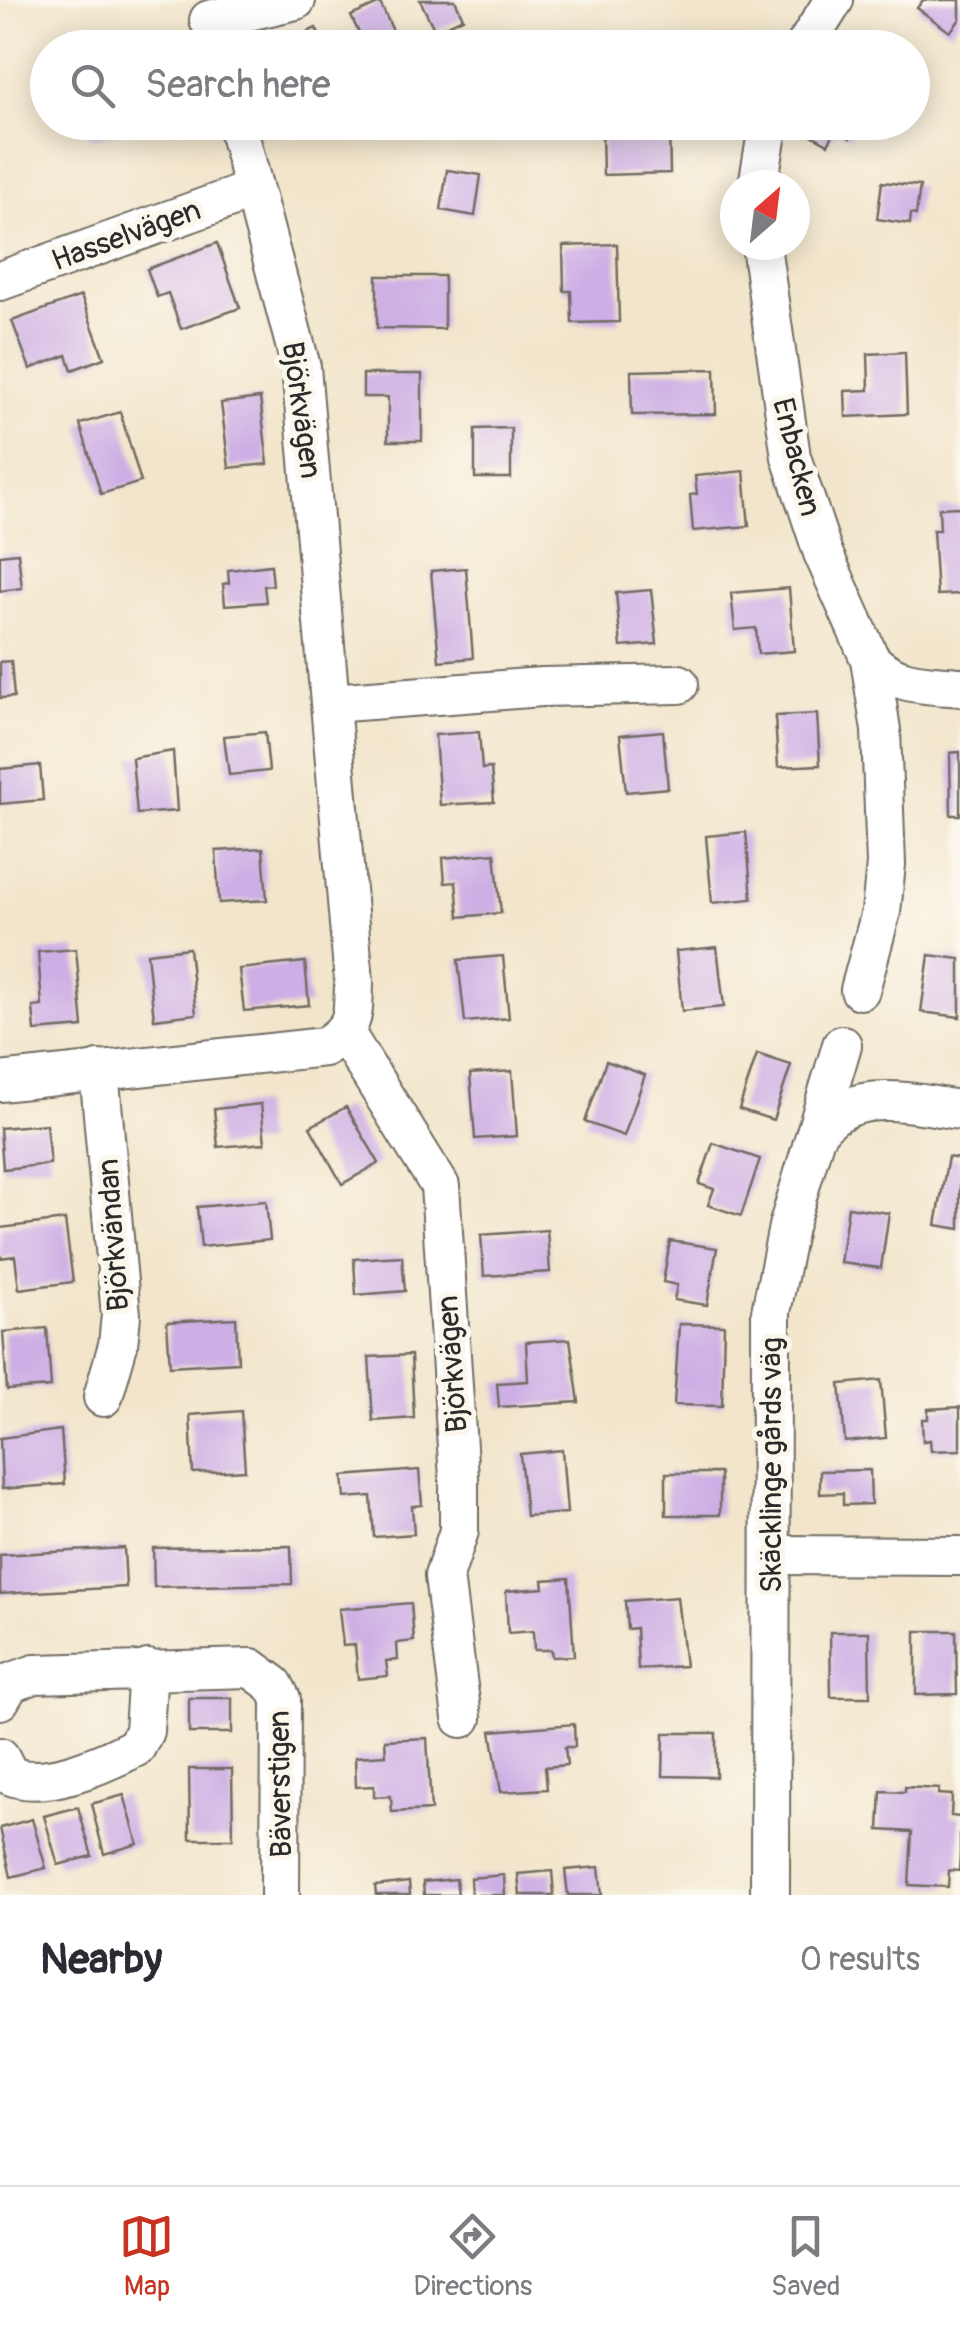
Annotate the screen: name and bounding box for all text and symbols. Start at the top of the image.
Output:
search box [30,30,930,140]
icon: search [65,58,120,113]
text: Search here [145,61,331,109]
north arrow [720,170,810,260]
street label: Hasselvägen [47,191,206,279]
street label: Björkvägen [274,339,329,481]
street label: Enbacken [764,394,829,520]
street label: Björkvändan [90,1157,137,1313]
street label: Björkvägen [429,1294,476,1434]
street label: Skäcklinge gårds väg [753,1337,790,1593]
street label: Bäverstigen [261,1710,300,1858]
text: Nearby [40,1934,162,1986]
text: 0 results [800,1940,920,1980]
tab: Map [119,2209,174,2304]
tab: Directions [413,2209,532,2304]
tab: Saved [771,2209,841,2304]

